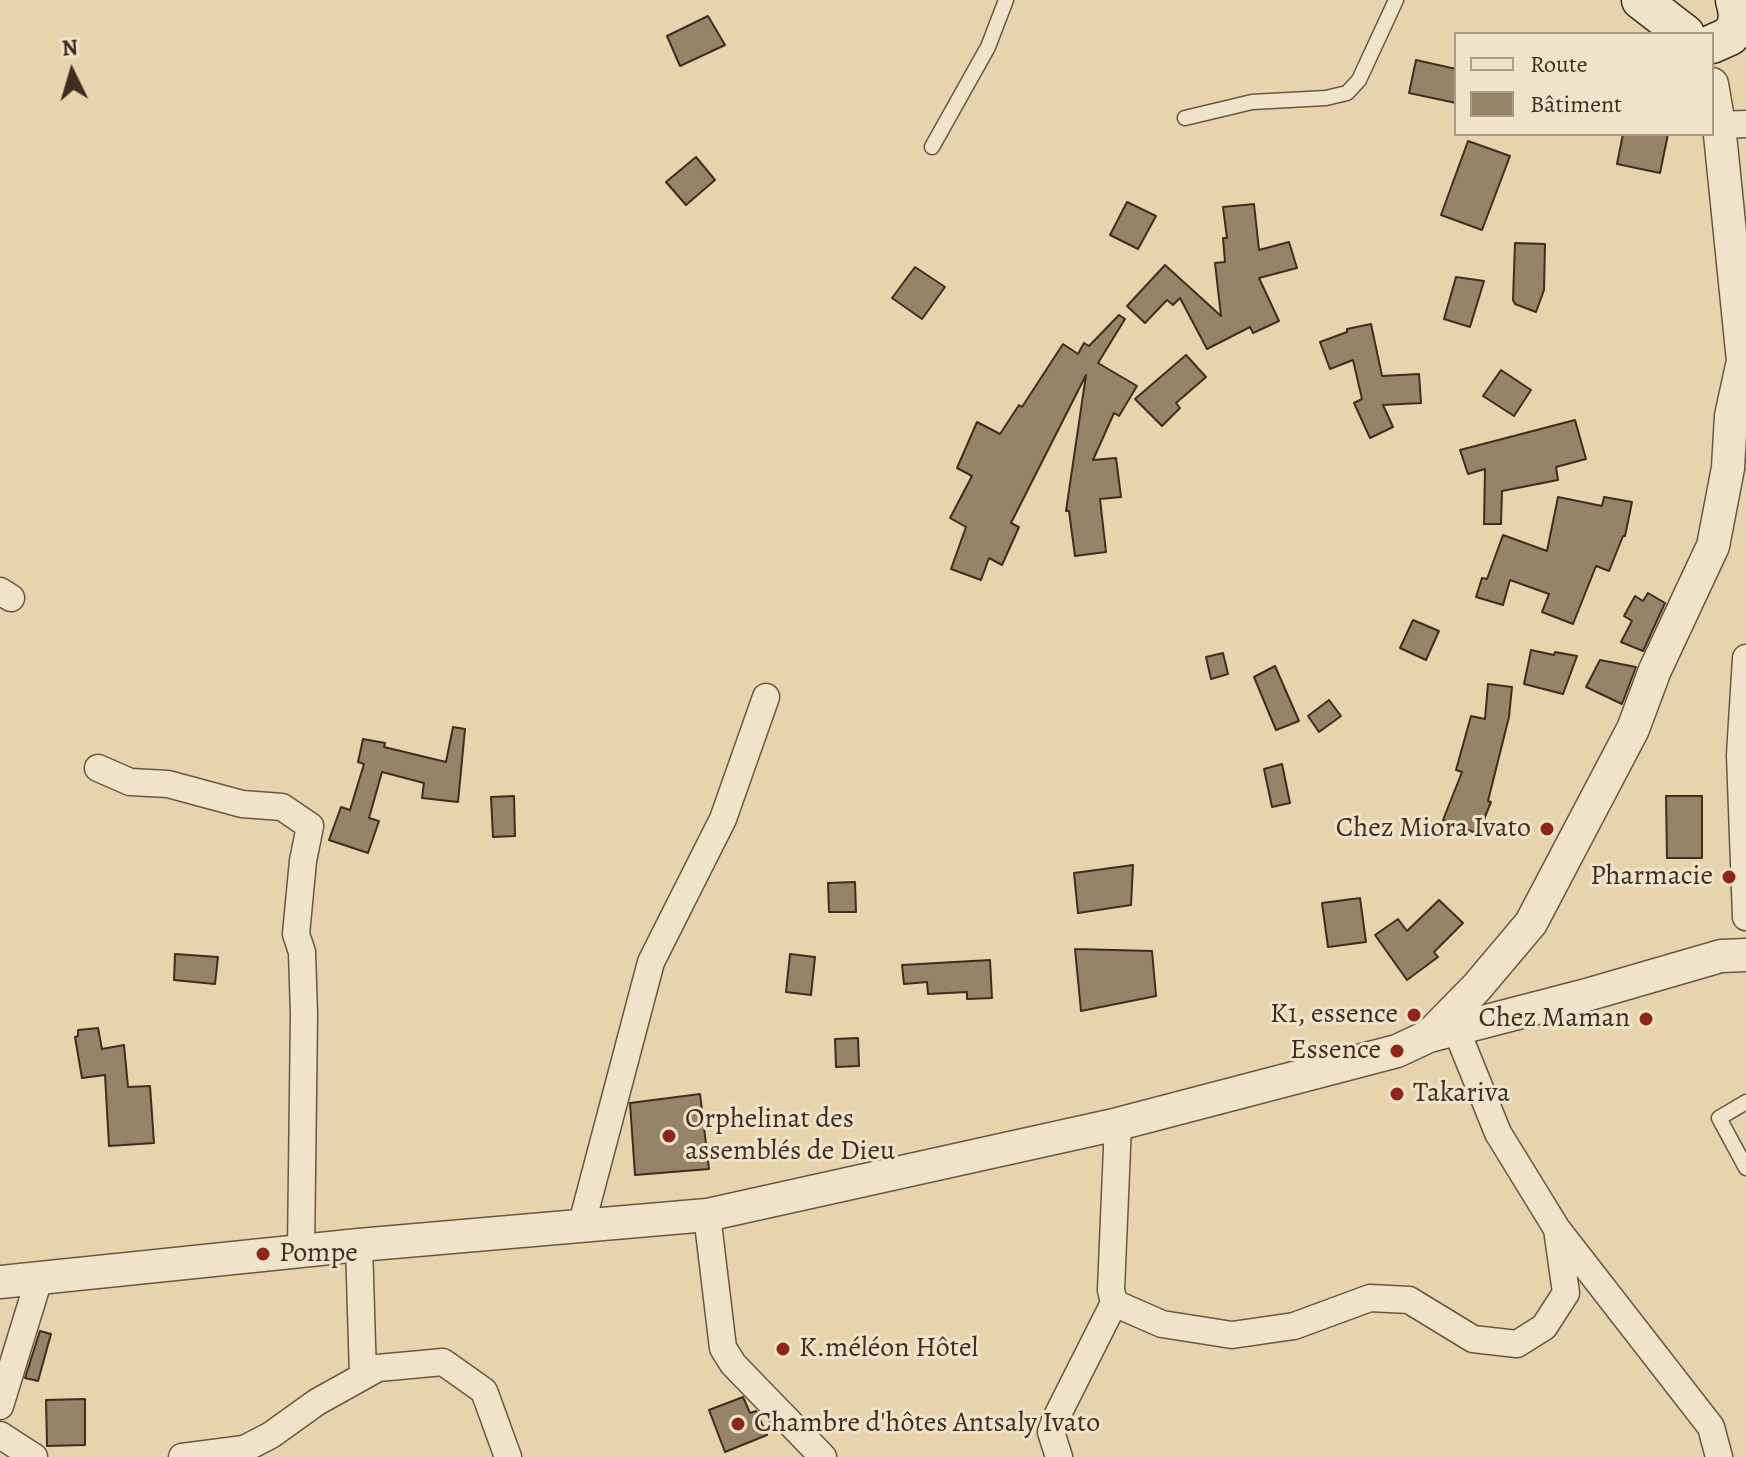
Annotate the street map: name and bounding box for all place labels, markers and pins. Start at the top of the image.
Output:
place label: Chez Miora Ivato [1336,812,1531,846]
marker: Chez Miora Ivato [1538,820,1556,838]
place label: Pharmacie [1590,860,1713,894]
marker: Pharmacie [1720,868,1738,886]
place label: K1, essence [1270,998,1398,1032]
place label: Chez Maman [1478,1002,1630,1036]
marker: K1, essence [1405,1006,1423,1024]
marker: Chez Maman [1637,1010,1655,1028]
place label: Essence [1290,1034,1381,1068]
marker: Essence [1388,1042,1406,1060]
place label: Takariva [1413,1077,1510,1111]
marker: Takariva [1388,1085,1406,1103]
place label: Orphelinat des assemblés de Dieu [685,1103,895,1169]
marker: Orphelinat des assemblés de Dieu [660,1127,678,1145]
place label: Pompe [279,1237,358,1271]
marker: Pompe [254,1245,272,1263]
place label: K.méléon Hôtel [799,1332,978,1366]
marker: K.méléon Hôtel [774,1340,792,1358]
place label: Chambre d'hôtes Antsaly Ivato [754,1407,1100,1441]
marker: Chambre d'hôtes Antsaly Ivato [729,1415,747,1433]

